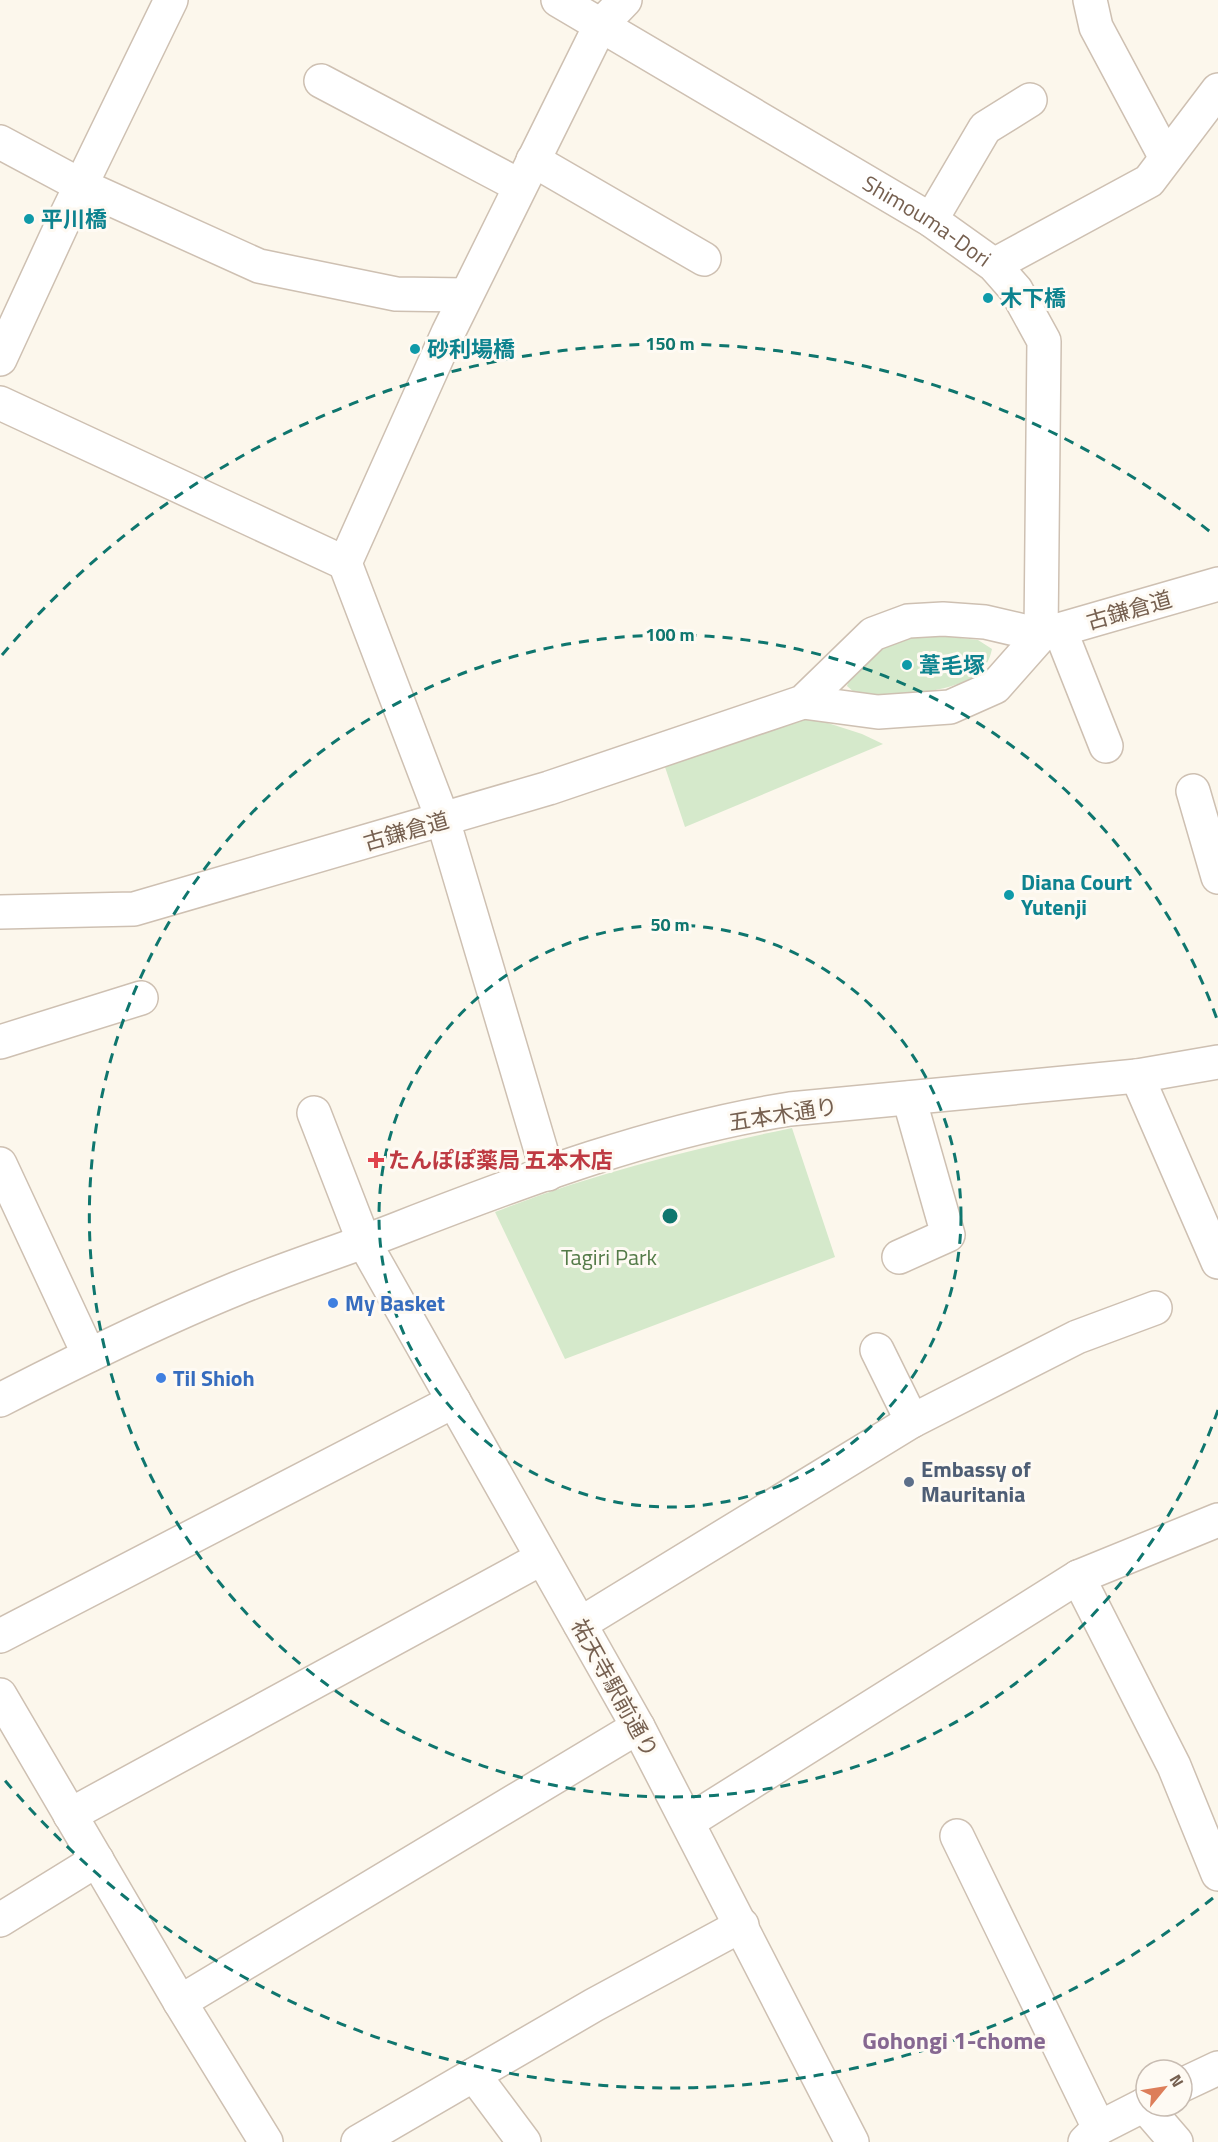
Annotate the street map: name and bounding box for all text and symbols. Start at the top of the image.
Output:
street label: Shimouma-Dori [856,166,998,275]
place label: 平川橋 [41,202,107,236]
marker: 平川橋 [22,212,36,226]
place label: 木下橋 [1000,281,1066,315]
marker: 木下橋 [981,291,995,305]
text: 150 m [645,330,695,357]
place label: 砂利場橋 [427,332,515,366]
marker: 砂利場橋 [408,342,422,356]
street label: 古鎌倉道 [1082,582,1176,638]
text: 100 m [645,621,695,648]
place label: 葦毛塚 [919,648,985,682]
marker: 葦毛塚 [900,658,914,672]
street label: 古鎌倉道 [359,803,453,859]
place label: Diana Court Yutenji [1021,865,1132,924]
marker: Diana Court Yutenji [1002,888,1016,902]
text: 50 m [650,911,690,938]
street label: 五本木通り [726,1089,840,1139]
place label: たんぽぽ薬局 五本木店 [388,1143,613,1177]
marker: たんぽぽ薬局 五本木店 [369,1153,383,1167]
centre of rings [660,1206,680,1226]
park label: Tagiri Park [561,1240,658,1274]
place label: My Basket [345,1286,445,1320]
marker: My Basket [326,1296,340,1310]
place label: Til Shioh [173,1361,255,1395]
marker: Til Shioh [154,1371,168,1385]
place label: Embassy of Mauritania [921,1452,1031,1511]
marker: Embassy of Mauritania [902,1475,916,1489]
street label: 祐天寺駅前通り [563,1612,667,1764]
district label: Gohongi 1-chome [862,2022,1046,2058]
north arrow [1134,2058,1194,2118]
text: N [1164,2070,1190,2091]

